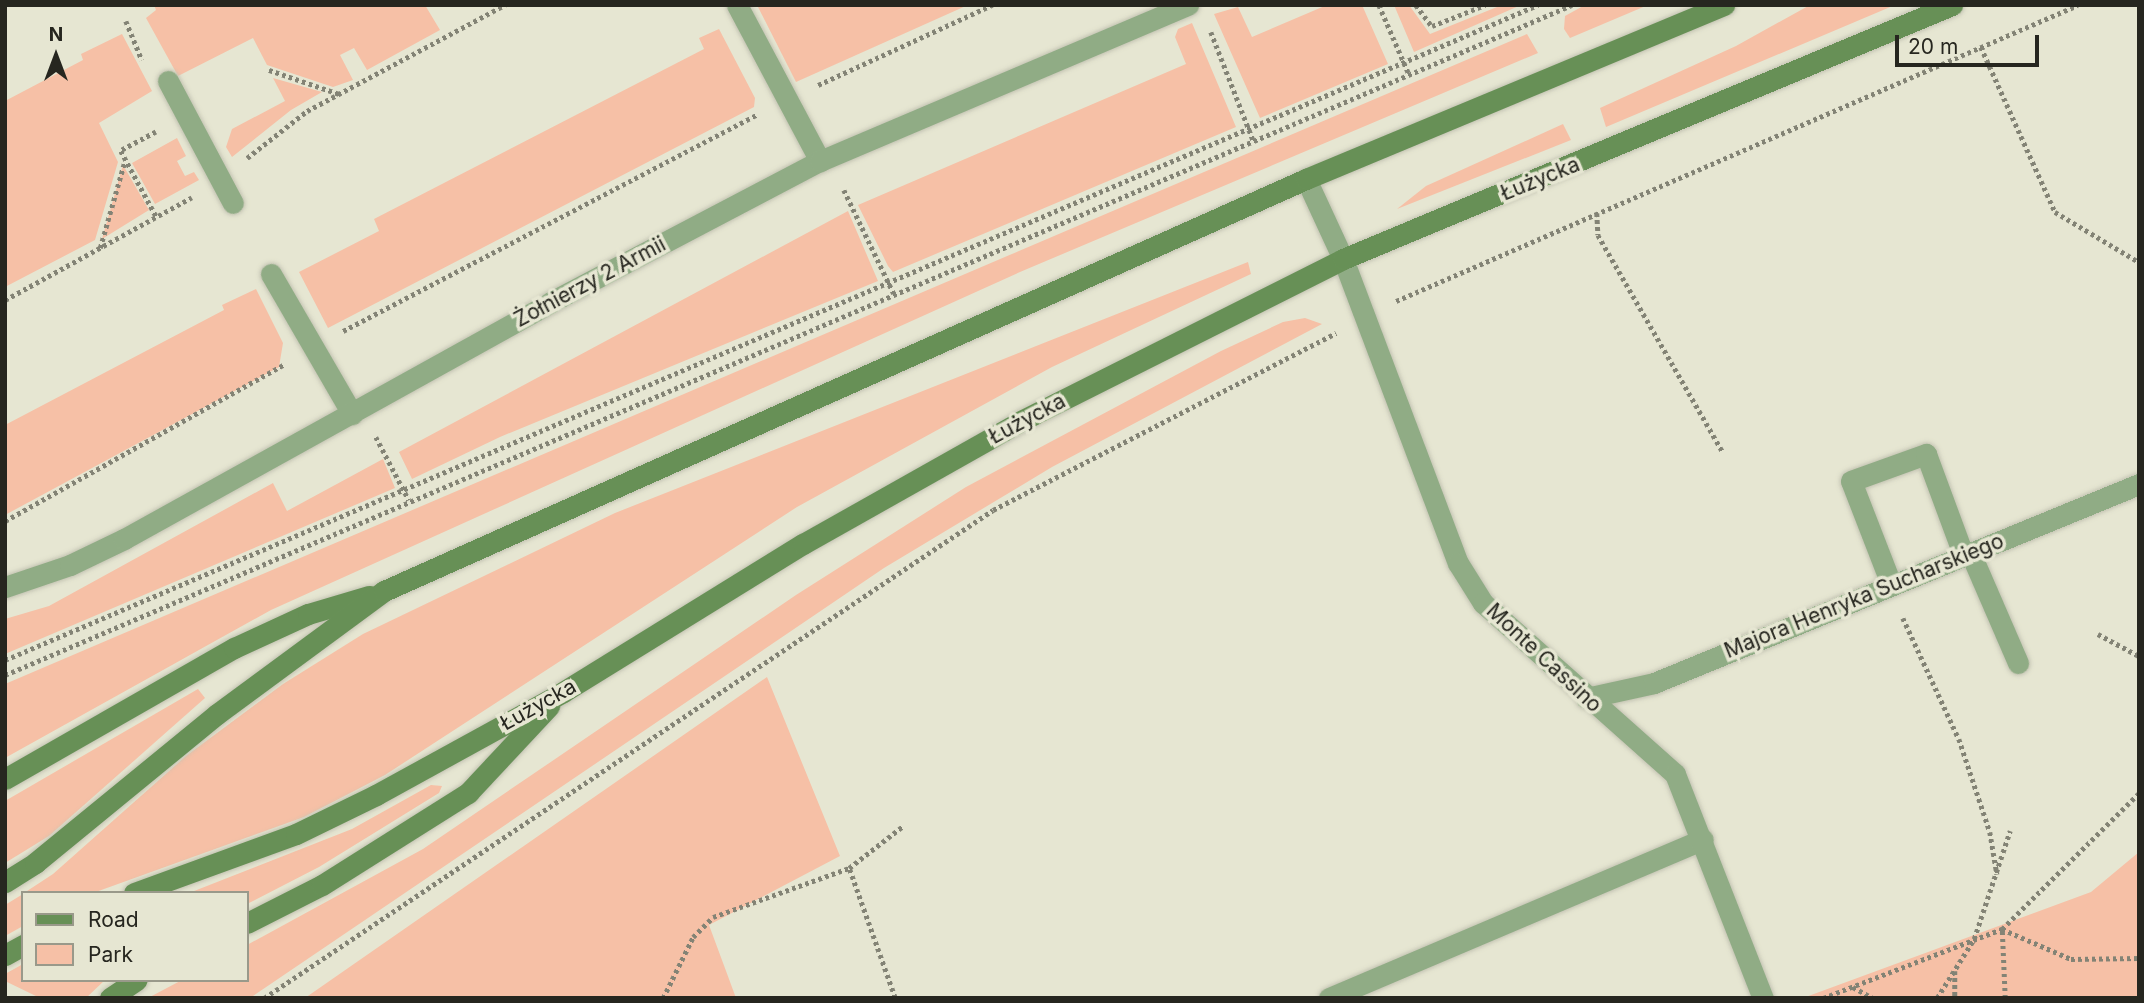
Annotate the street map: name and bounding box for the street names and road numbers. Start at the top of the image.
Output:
street label: Łużycka [1497,152,1583,206]
street label: Żołnierzy 2 Armii [510,231,670,333]
street label: Łużycka [984,388,1070,450]
street label: Majora Henryka Sucharskiego [1721,528,2007,664]
street label: Monte Cassino [1481,598,1607,718]
street label: Łużycka [496,674,580,736]

